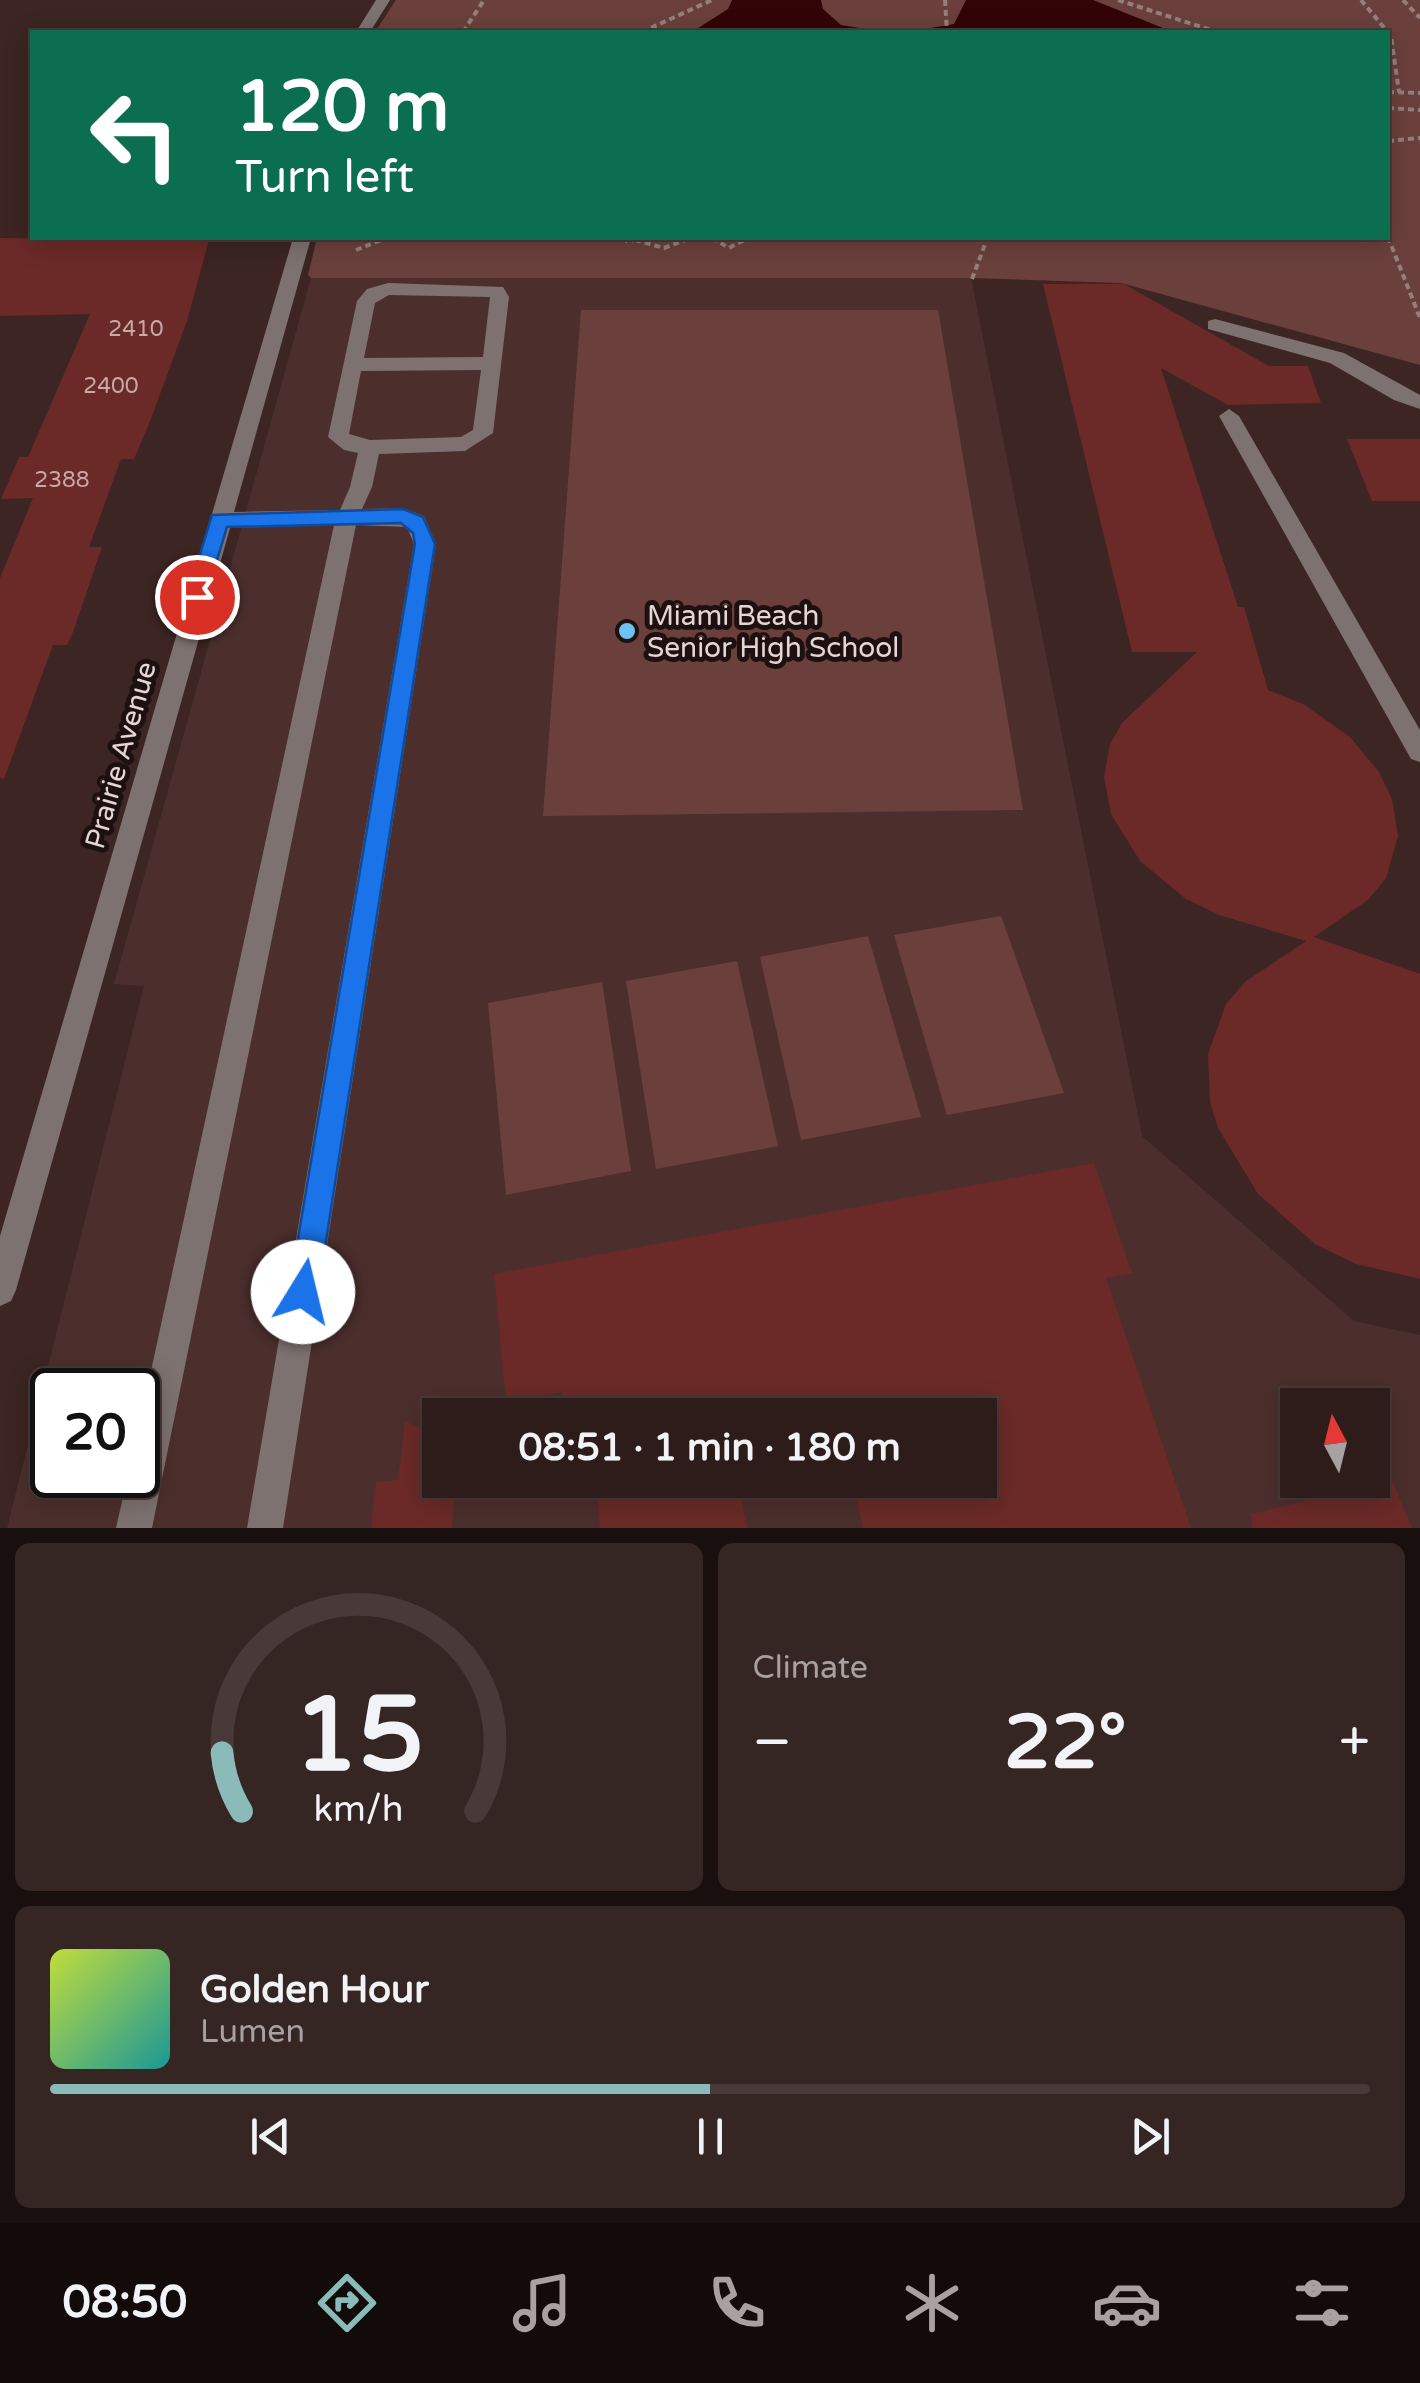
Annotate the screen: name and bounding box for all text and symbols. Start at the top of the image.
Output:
text: 120 m [235,66,449,150]
icon: left [70,70,200,200]
text: Turn left [235,151,414,205]
house number: 2410 [108,316,164,342]
house number: 2400 [83,373,139,399]
house number: 2388 [34,467,90,493]
pin [155,555,240,640]
icon: arrive [170,570,225,625]
place label: Miami Beach Senior High School [647,599,899,665]
marker: Miami Beach Senior High School [616,620,638,642]
street label: Prairie Avenue [78,658,164,853]
position arrow [251,1240,355,1344]
speed limit sign: 20 [30,1368,160,1498]
north arrow [1280,1388,1390,1498]
map controls [1280,1388,1390,1498]
text: 08:51 · 1 min · 180 m [518,1425,901,1471]
text: Climate [753,1649,868,1687]
text: 15 [293,1674,424,1799]
text: 22° [1004,1698,1127,1788]
text: − [753,1710,792,1776]
text: + [1339,1710,1370,1776]
text: km/h [314,1788,404,1831]
text: Golden Hour [200,1967,429,2013]
text: Lumen [200,2013,305,2051]
icon: previous [243,2109,298,2164]
icon: pause [683,2109,738,2164]
icon: next [1123,2109,1178,2164]
icon: directions [312,2268,382,2338]
icon: music [507,2268,577,2338]
icon: phone [702,2268,772,2338]
icon: climate [897,2268,967,2338]
icon: car [1092,2268,1162,2338]
icon: filters [1287,2268,1357,2338]
text: 08:50 [63,2276,187,2330]

